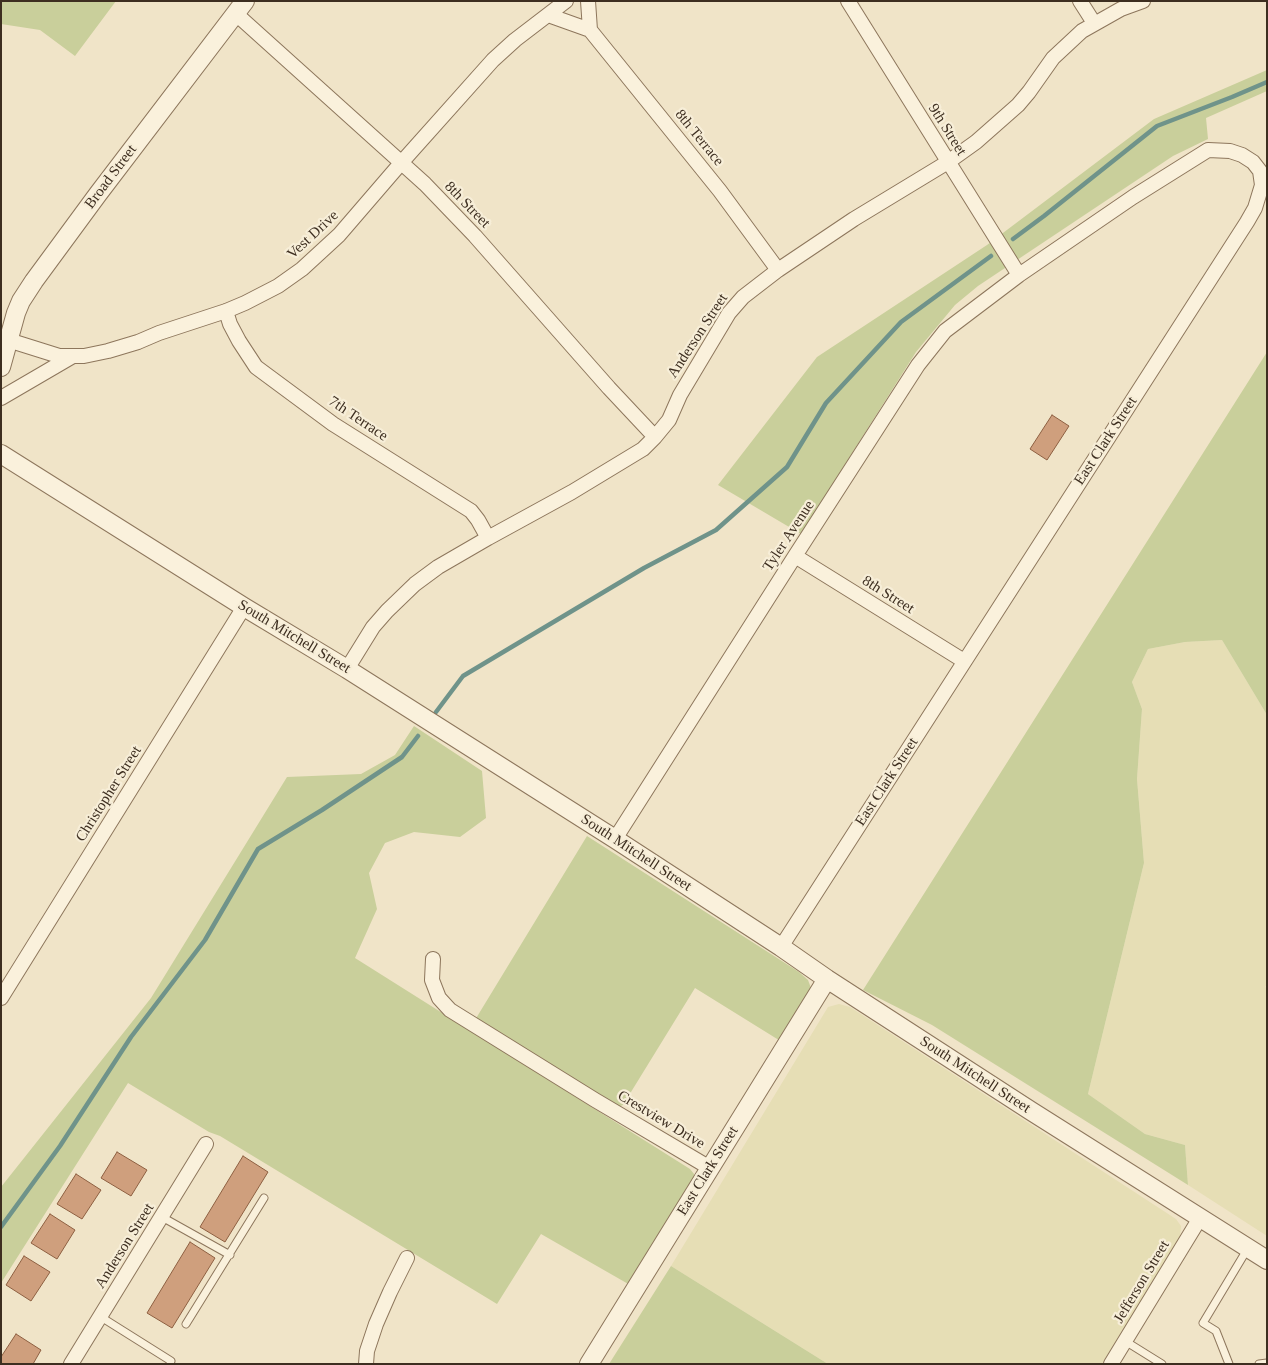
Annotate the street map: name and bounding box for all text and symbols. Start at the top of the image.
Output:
street label: 9th Street [924,101,970,159]
street label: 8th Terrace [671,106,727,170]
street label: Broad Street [81,141,141,213]
street label: 8th Street [440,178,494,232]
street label: Vest Drive [284,207,342,263]
street label: Anderson Street [664,290,732,382]
street label: 7th Terrace [325,393,391,445]
street label: East Clark Street [1071,393,1141,489]
street label: Tyler Avenue [759,497,819,575]
street label: 8th Street [859,572,917,618]
street label: South Mitchell Street [234,596,354,678]
street label: East Clark Street [852,734,922,830]
street label: Christopher Street [72,743,146,845]
street label: South Mitchell Street [577,811,695,895]
street label: South Mitchell Street [916,1033,1034,1117]
street label: Crestview Drive [614,1087,708,1153]
street label: East Clark Street [673,1123,743,1219]
street label: Anderson Street [92,1200,158,1292]
street label: Jefferson Street [1110,1237,1174,1327]

